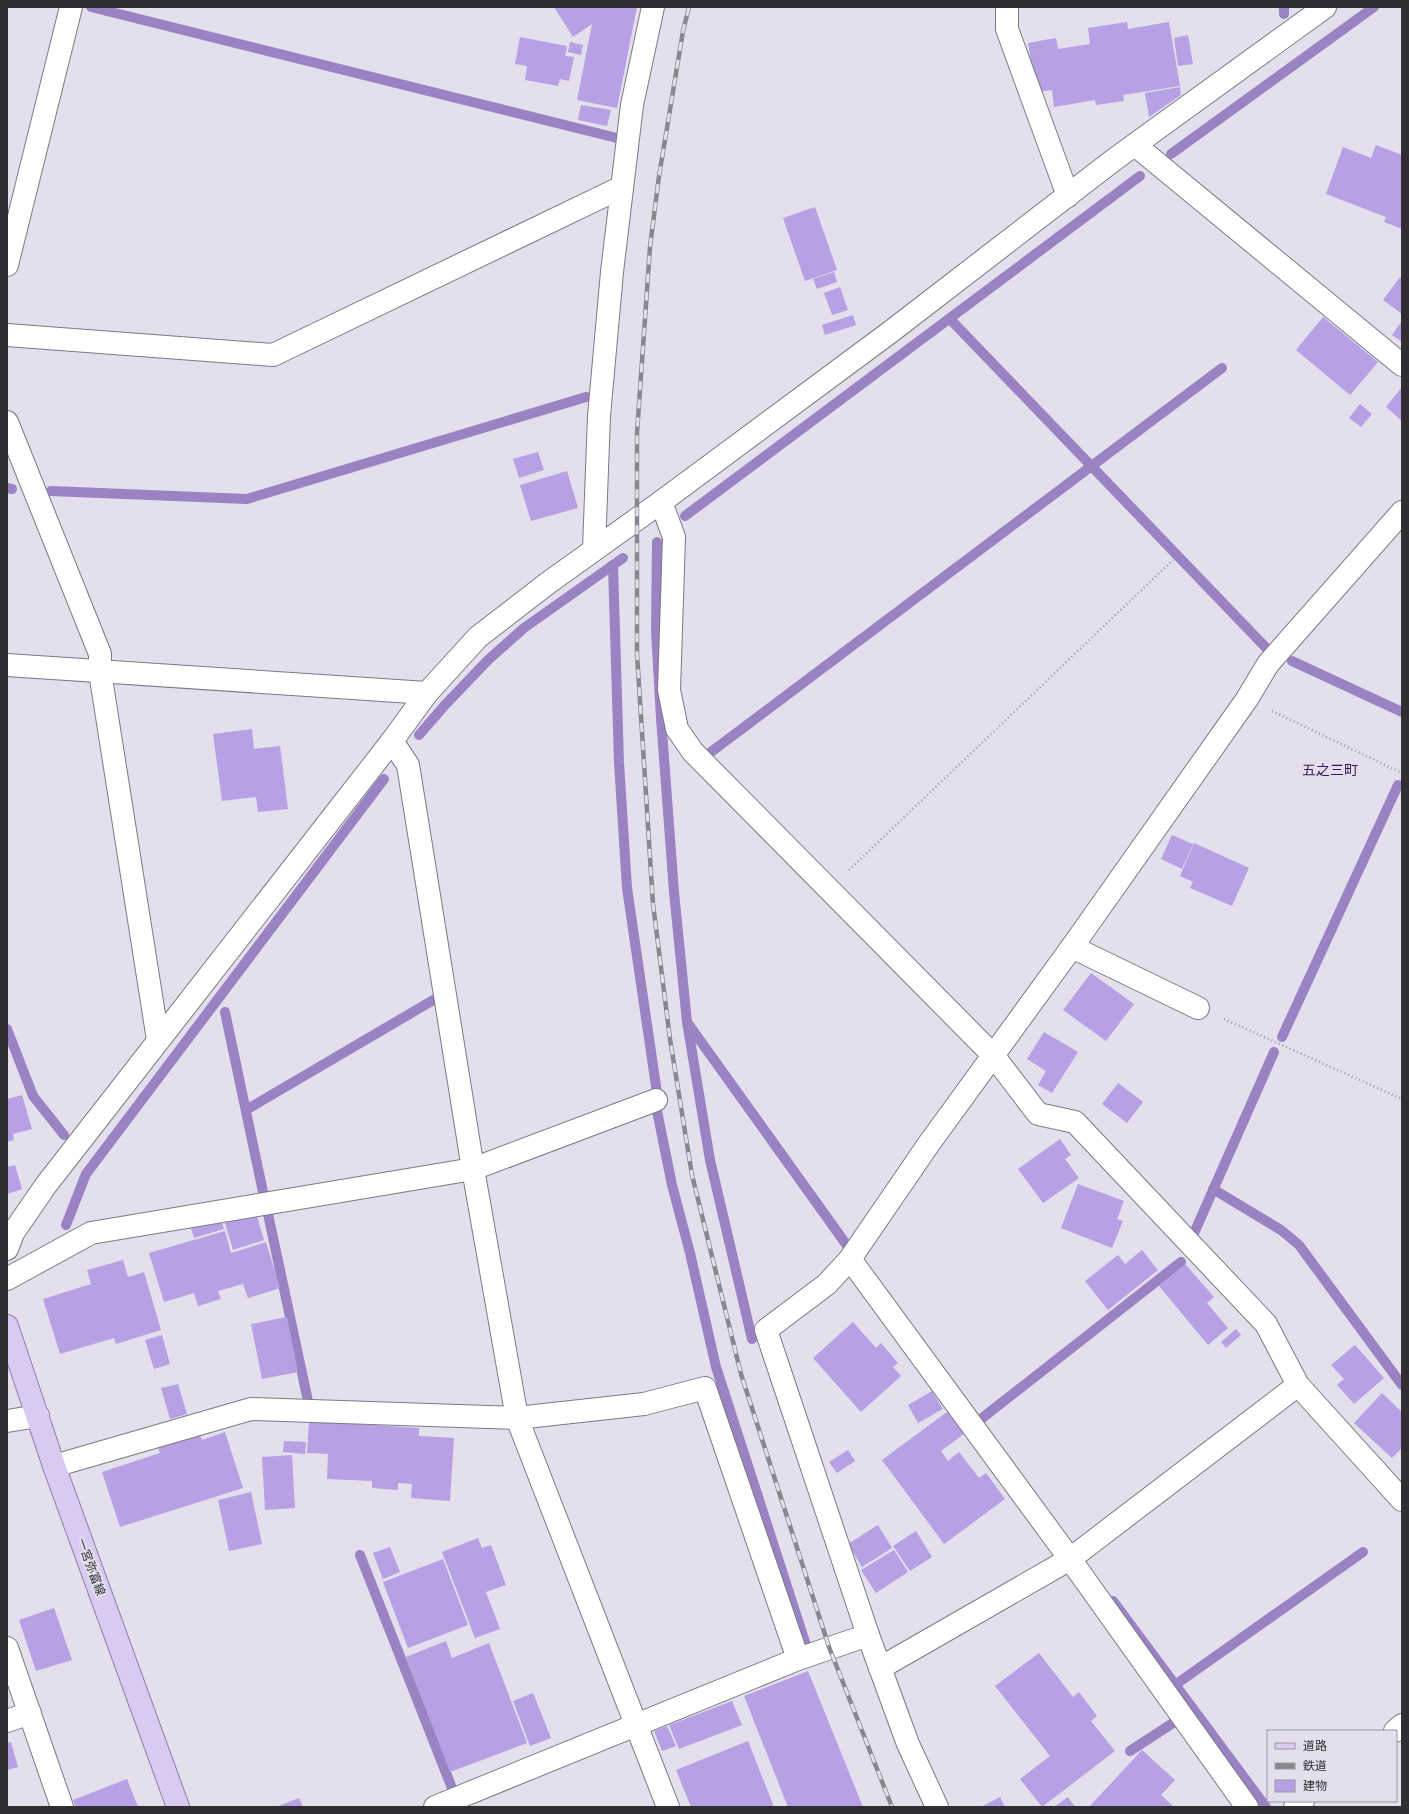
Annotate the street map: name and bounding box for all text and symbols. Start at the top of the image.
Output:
district label: 五之三町 [1302,762,1358,778]
street label: 一宮弥富線 [74,1536,108,1598]
legend [1267,1730,1397,1802]
text: 道路 [1303,1739,1327,1753]
text: 鉄道 [1303,1759,1327,1773]
text: 建物 [1303,1779,1327,1793]

